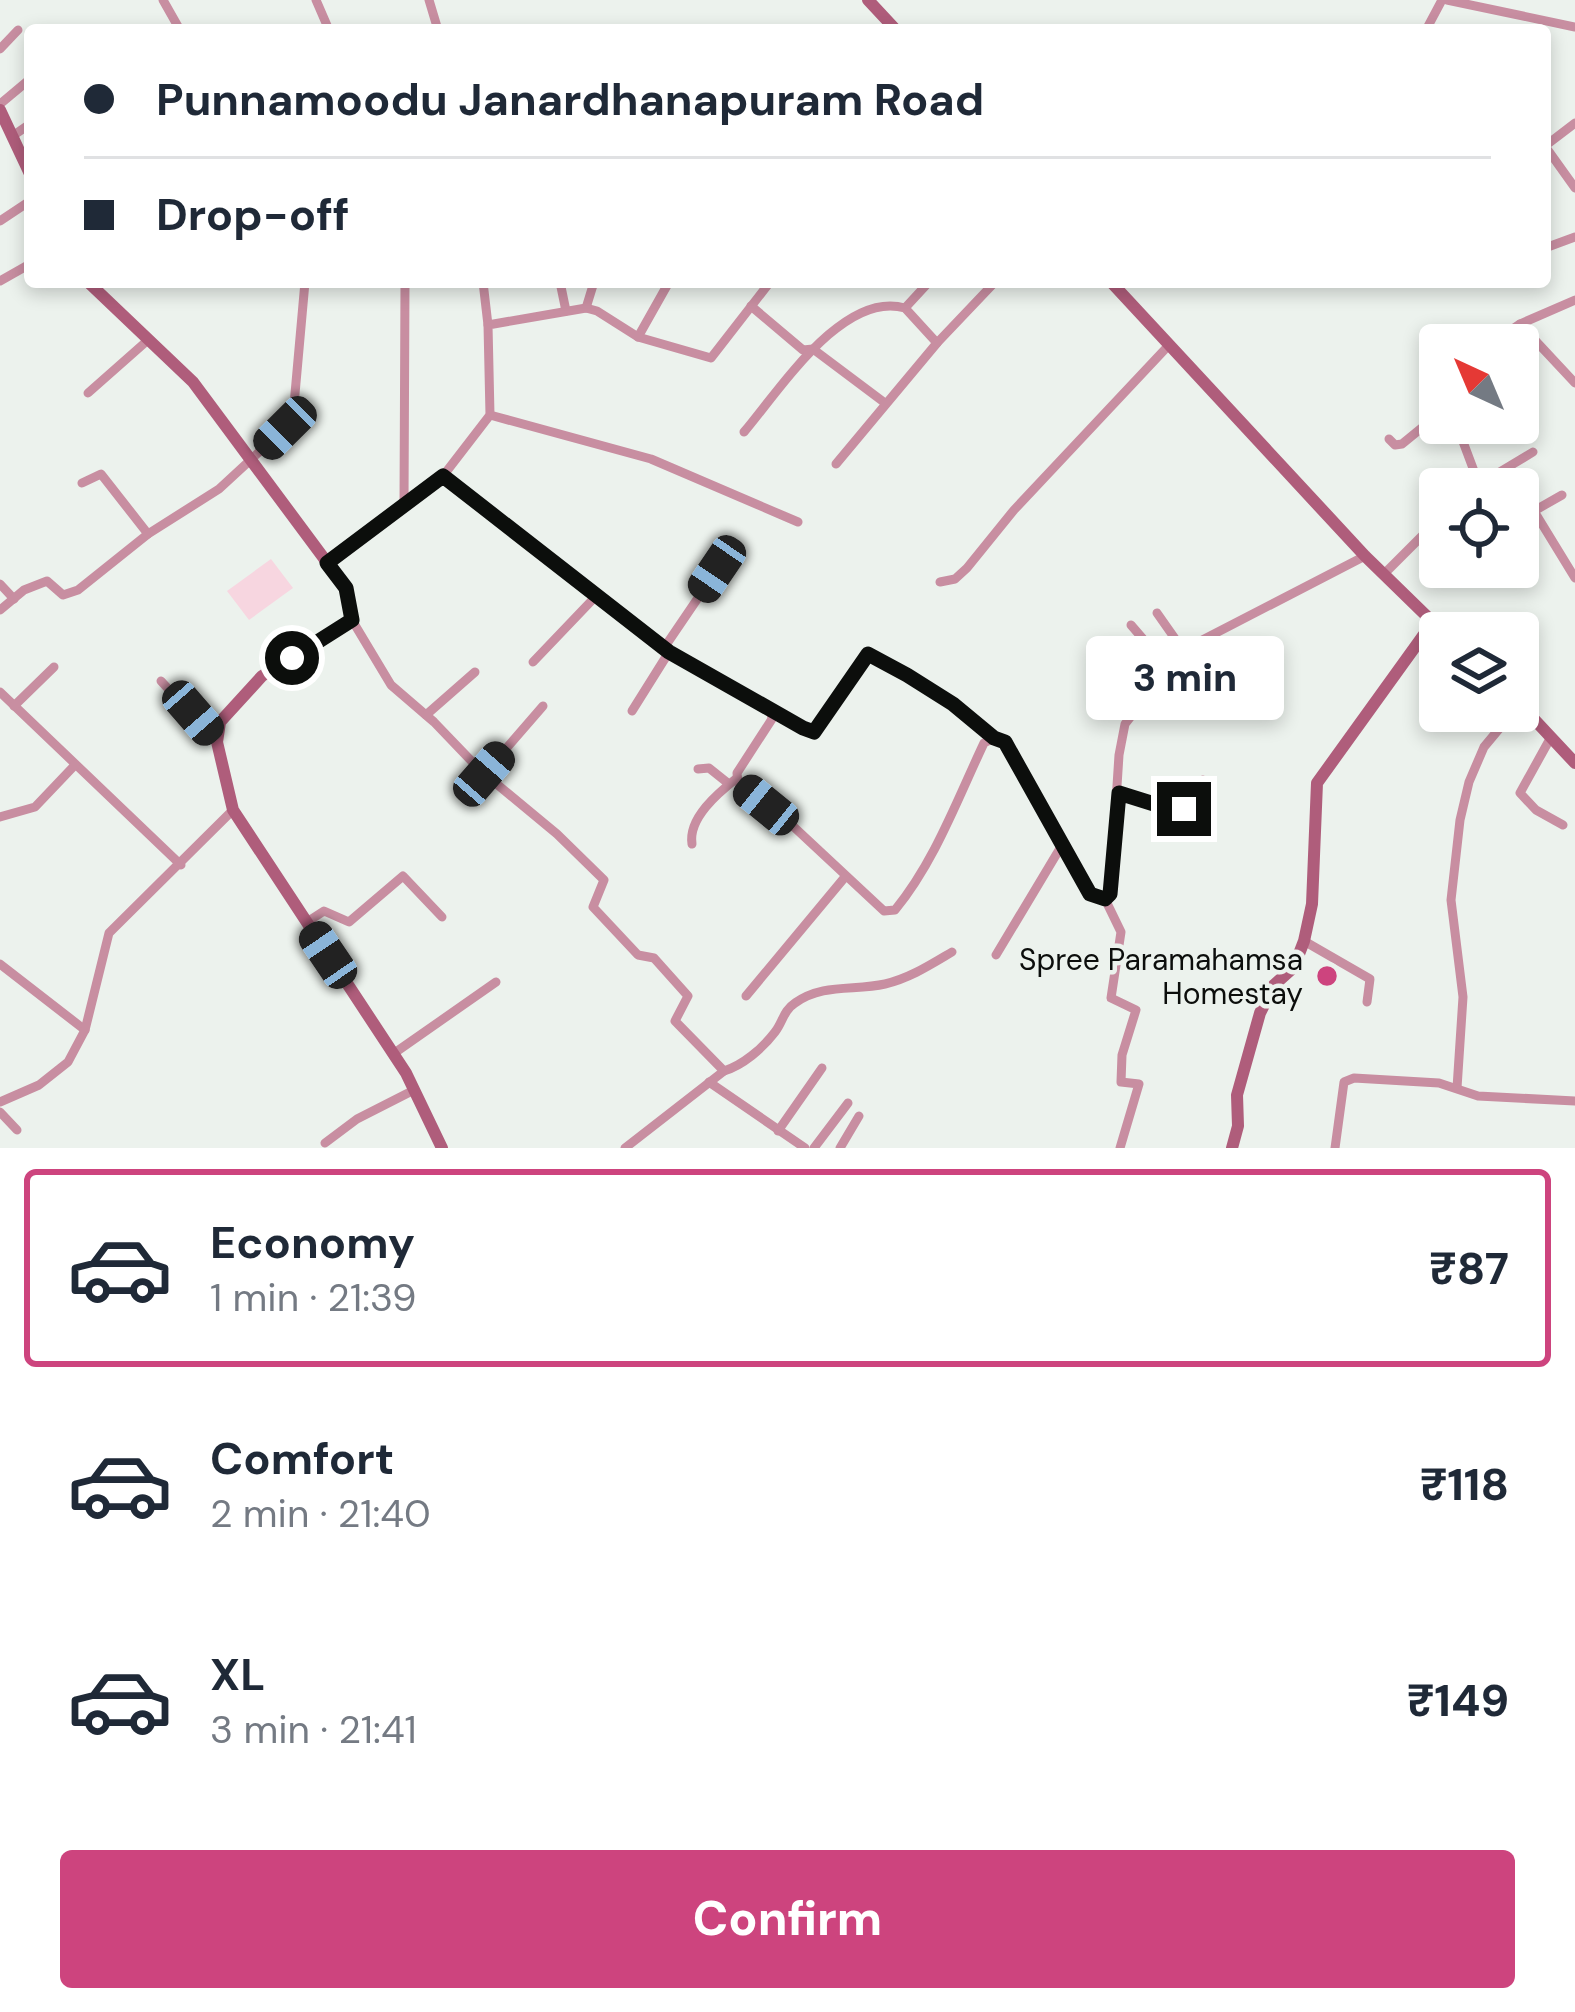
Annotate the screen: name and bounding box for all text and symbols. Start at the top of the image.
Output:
text: Punnamoodu Janardhanapuram Road [156,70,984,129]
text: Drop-off [156,185,350,244]
north arrow [1419,324,1539,444]
map controls [1419,324,1539,732]
car [247,390,323,466]
button: locate [1419,468,1539,588]
car [682,529,752,609]
button: layers [1419,612,1539,732]
route start [265,631,319,685]
callout: 3 min [1085,635,1283,719]
text: 3 min [1133,652,1237,703]
car [156,674,230,752]
car [447,735,521,813]
car [727,768,805,842]
route end [1157,782,1211,836]
car [293,915,363,995]
place label: Spree Paramahamsa Homestay [1019,940,1303,1013]
marker: Spree Paramahamsa Homestay [1314,963,1340,989]
text: Economy [210,1213,415,1272]
icon: car [66,1214,174,1322]
text: ₹87 [1429,1239,1509,1298]
text: 1 min · 21:39 [210,1272,416,1323]
text: Comfort [210,1429,394,1488]
icon: car [66,1430,174,1538]
text: ₹118 [1420,1455,1509,1514]
text: 2 min · 21:40 [210,1488,431,1539]
text: XL [210,1645,265,1704]
icon: car [66,1646,174,1754]
text: ₹149 [1407,1671,1509,1730]
text: 3 min · 21:41 [210,1704,417,1755]
button: Confirm [60,1850,1515,1988]

